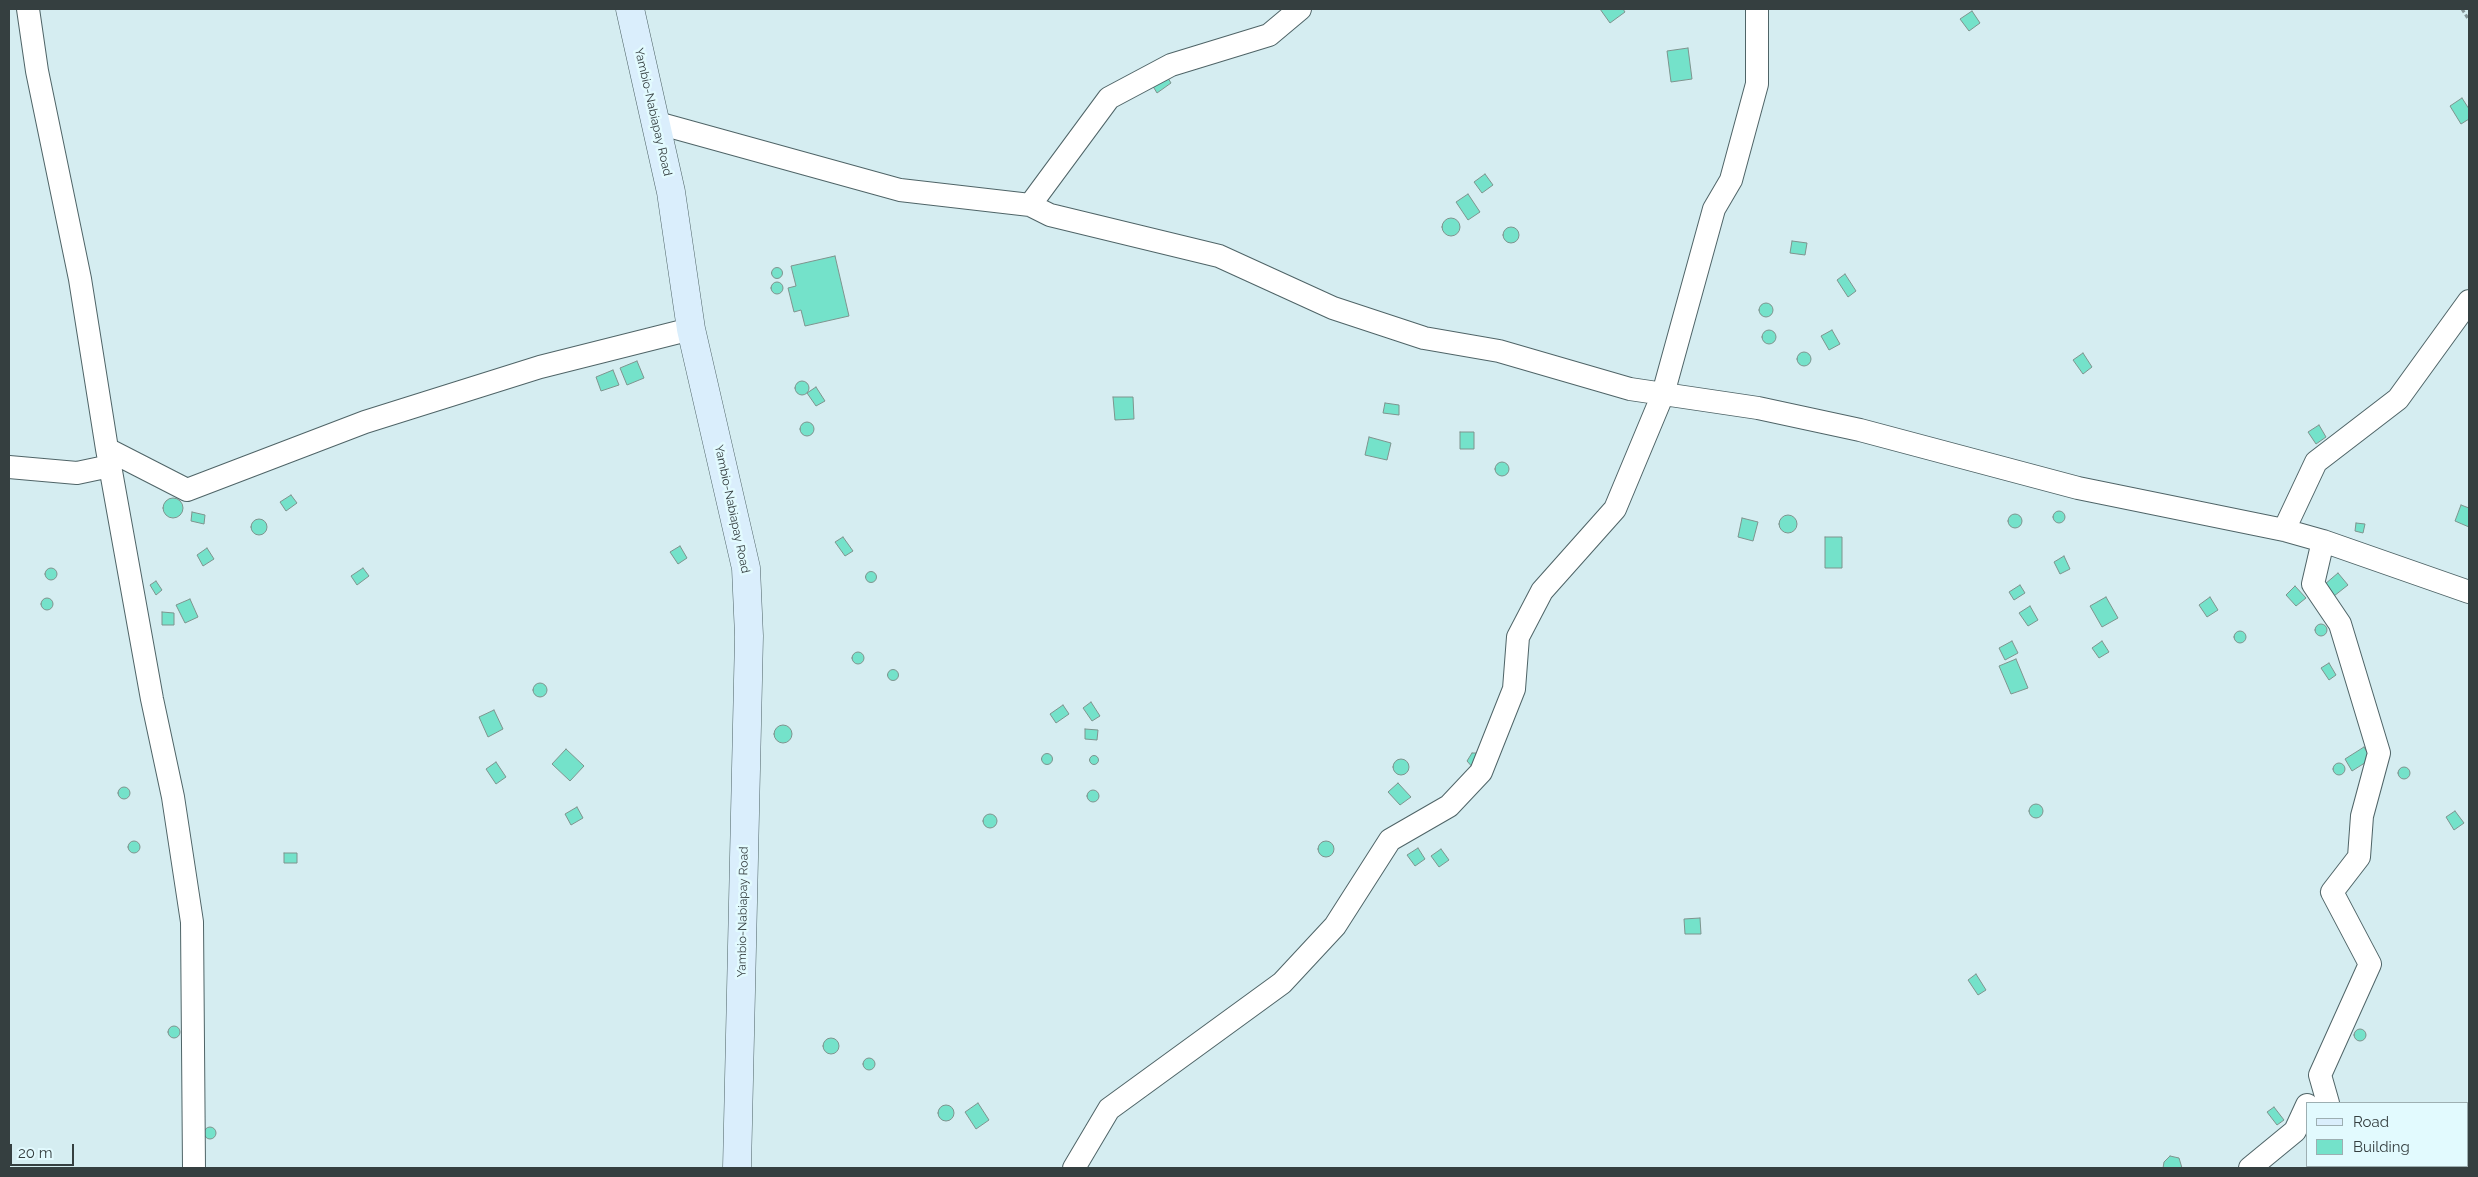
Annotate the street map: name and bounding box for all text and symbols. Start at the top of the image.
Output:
street label: Yambio-Nabiapay Road [631,47,675,177]
street label: Yambio-Nabiapay Road [711,443,753,575]
street label: Yambio-Nabiapay Road [735,846,751,978]
legend [2306,1102,2468,1167]
text: Road [2353,1113,2389,1131]
scale bar [12,1134,76,1166]
text: Building [2353,1138,2410,1156]
text: 20 m [18,1144,53,1162]

